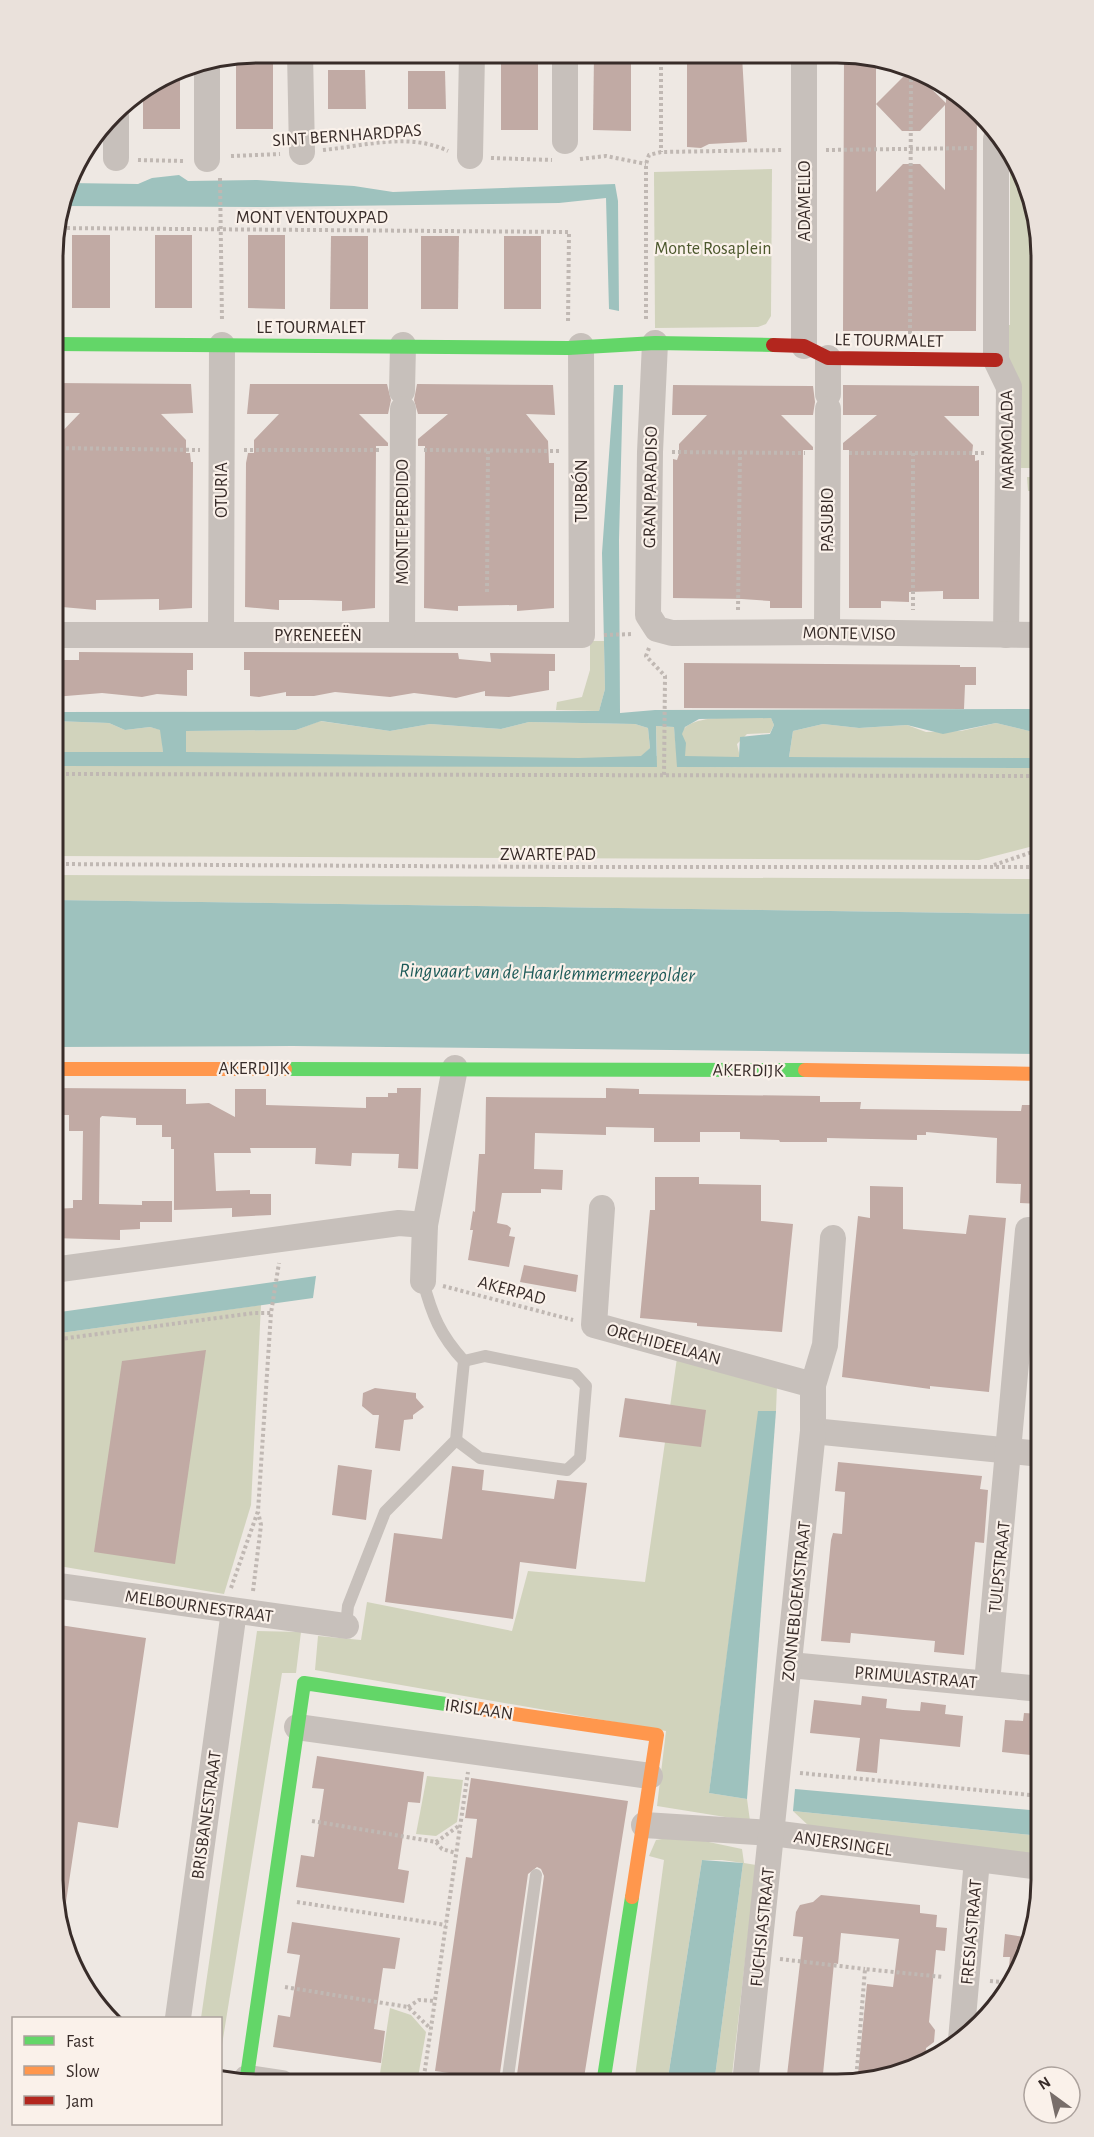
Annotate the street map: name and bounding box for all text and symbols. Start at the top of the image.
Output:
street label: SINT BERNHARDPAS [272,122,422,150]
street label: ADAMELLO [796,161,814,241]
street label: MONT VENTOUXPAD [236,209,388,227]
park label: Monte Rosaplein [654,240,772,258]
street label: LE TOURMALET [256,319,366,337]
street label: LE TOURMALET [834,331,944,351]
street label: MARMOLADA [998,389,1018,490]
street label: GRAN PARADISO [641,426,661,548]
street label: MONTE PERDIDO [394,459,412,585]
street label: TURBÓN [570,459,591,523]
street label: OTURIA [213,461,231,518]
street label: PASUBIO [819,488,837,552]
street label: MONTE VISO [802,624,896,644]
street label: PYRENEEËN [274,625,362,645]
street label: ZWARTE PAD [500,846,596,864]
water label: Ringvaart van de Haarlemmermeerpolder [399,960,695,986]
street label: AKERDIJK [219,1060,290,1078]
street label: AKERDIJK [712,1061,784,1081]
street label: AKERPAD [476,1273,548,1309]
street label: ORCHIDEELAAN [605,1321,723,1369]
street label: ZONNEBLOEMSTRAAT [780,1520,814,1682]
street label: TULPSTRAAT [986,1520,1014,1614]
street label: MELBOURNESTRAAT [124,1588,274,1626]
street label: PRIMULASTRAAT [854,1664,978,1692]
street label: IRISLAAN [444,1696,514,1724]
street label: BRISBANESTRAAT [189,1750,225,1881]
street label: ANJERSINGEL [792,1828,894,1860]
street label: FUCHSIASTRAAT [748,1866,778,1988]
street label: FRESIASTRAAT [958,1878,986,1986]
legend [12,2017,222,2125]
text: Fast [66,2033,94,2051]
text: Slow [66,2063,99,2081]
north arrow [1022,2065,1082,2125]
text: N [1035,2074,1053,2093]
text: Jam [66,2093,94,2111]

